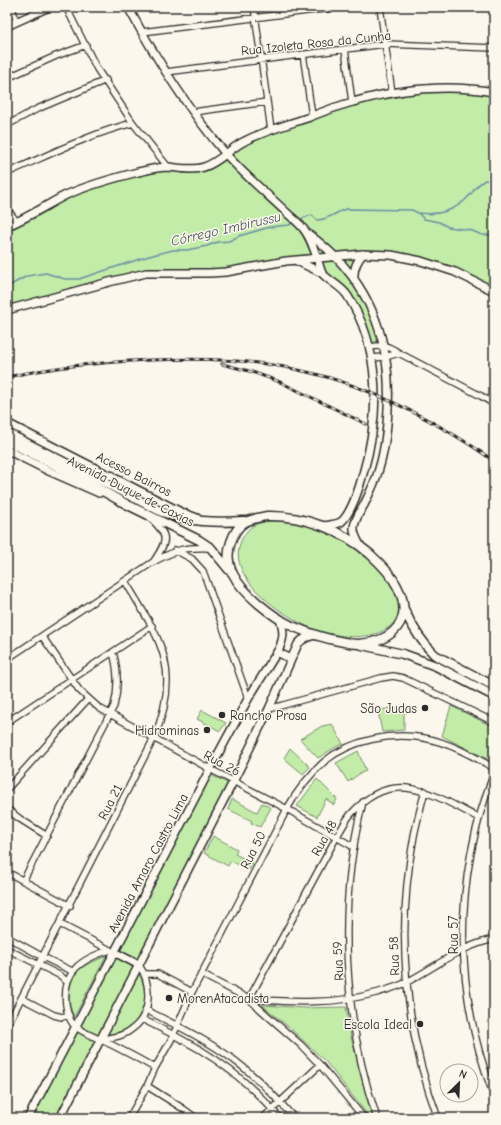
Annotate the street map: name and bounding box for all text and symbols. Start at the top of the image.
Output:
street label: Rua Izoleta Rosa da Cunha [240,28,392,58]
water label: Córrego Imbirussu [169,208,283,250]
street label: Acesso Bairros [94,449,174,499]
street label: Avenida Duque de Caxias [65,453,197,529]
place label: São Judas [360,701,417,716]
marker: São Judas [420,703,430,713]
place label: Rancho Prosa [230,708,307,723]
marker: Rancho Prosa [217,710,227,720]
place label: Hidrominas [135,723,199,738]
marker: Hidrominas [202,725,212,735]
street label: Rua 26 [201,747,243,779]
street label: Rua 21 [95,782,125,822]
street label: Avenida Amaro Castro Lima [105,791,191,935]
street label: Rua 48 [308,817,340,858]
street label: Rua 50 [237,829,269,871]
street label: Rua 57 [446,916,461,954]
street label: Rua 58 [386,936,402,976]
street label: Rua 59 [329,941,347,981]
place label: MorenAtacadista [177,991,269,1006]
marker: MorenAtacadista [164,993,174,1003]
place label: Escola Ideal [344,1017,412,1032]
marker: Escola Ideal [415,1019,425,1029]
north arrow [439,1063,479,1103]
text: N [457,1067,469,1082]

